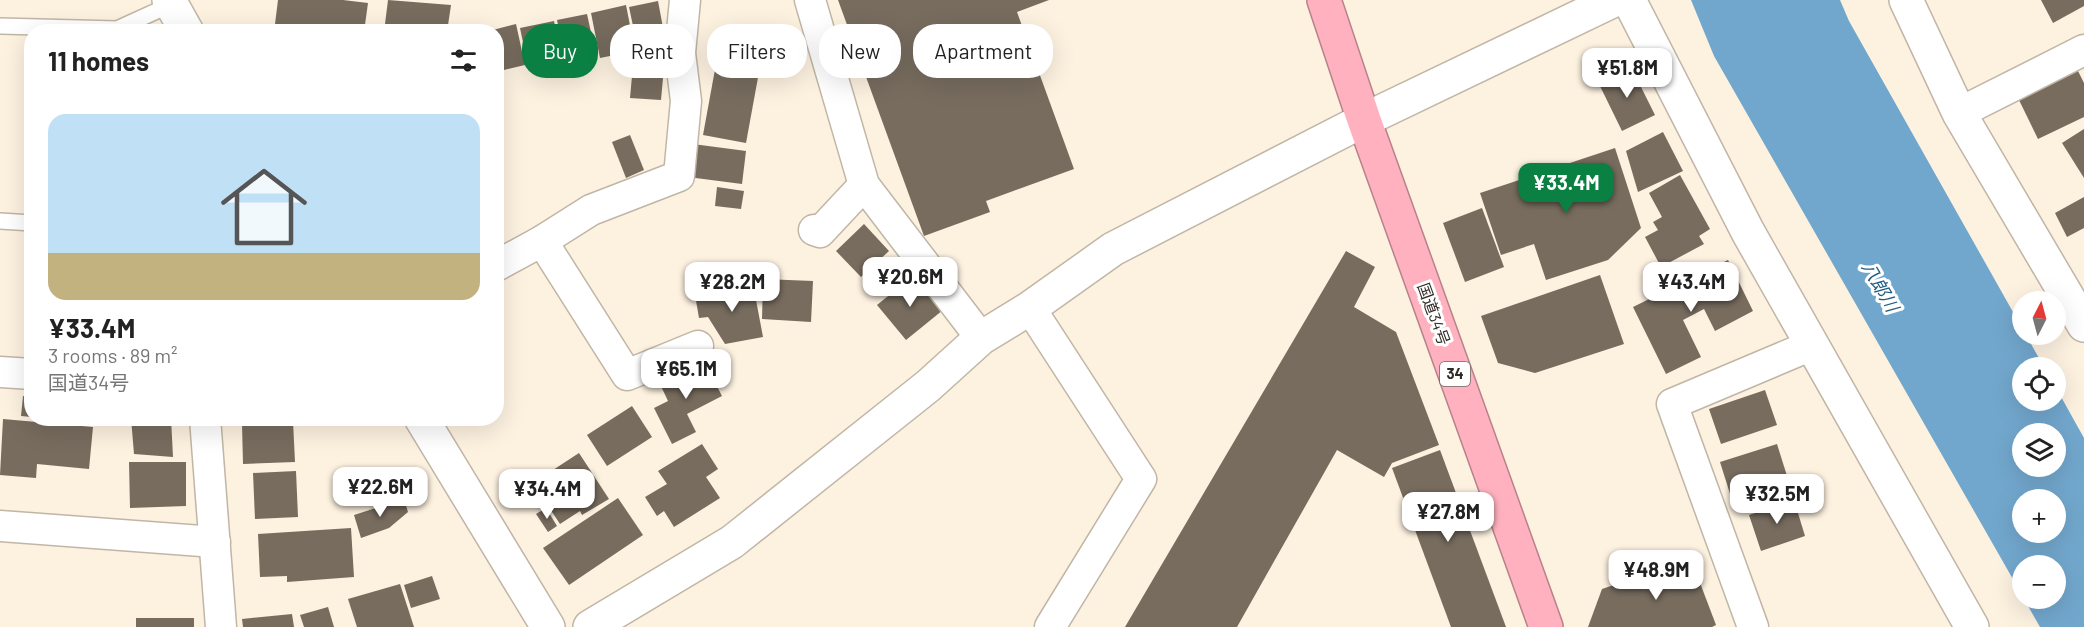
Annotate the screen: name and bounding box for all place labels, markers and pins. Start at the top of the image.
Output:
pin: ¥51.8M [1578,48,1676,99]
pin: ¥33.4M [1517,163,1615,214]
pin: ¥20.6M [861,257,959,308]
pin: ¥28.2M [683,262,781,313]
pin: ¥43.4M [1642,262,1740,313]
pin: ¥65.1M [637,349,735,400]
pin: ¥22.6M [331,467,429,518]
pin: ¥34.4M [498,469,596,520]
pin: ¥32.5M [1728,474,1826,525]
pin: ¥27.8M [1399,492,1497,543]
pin: ¥48.9M [1607,550,1705,601]

